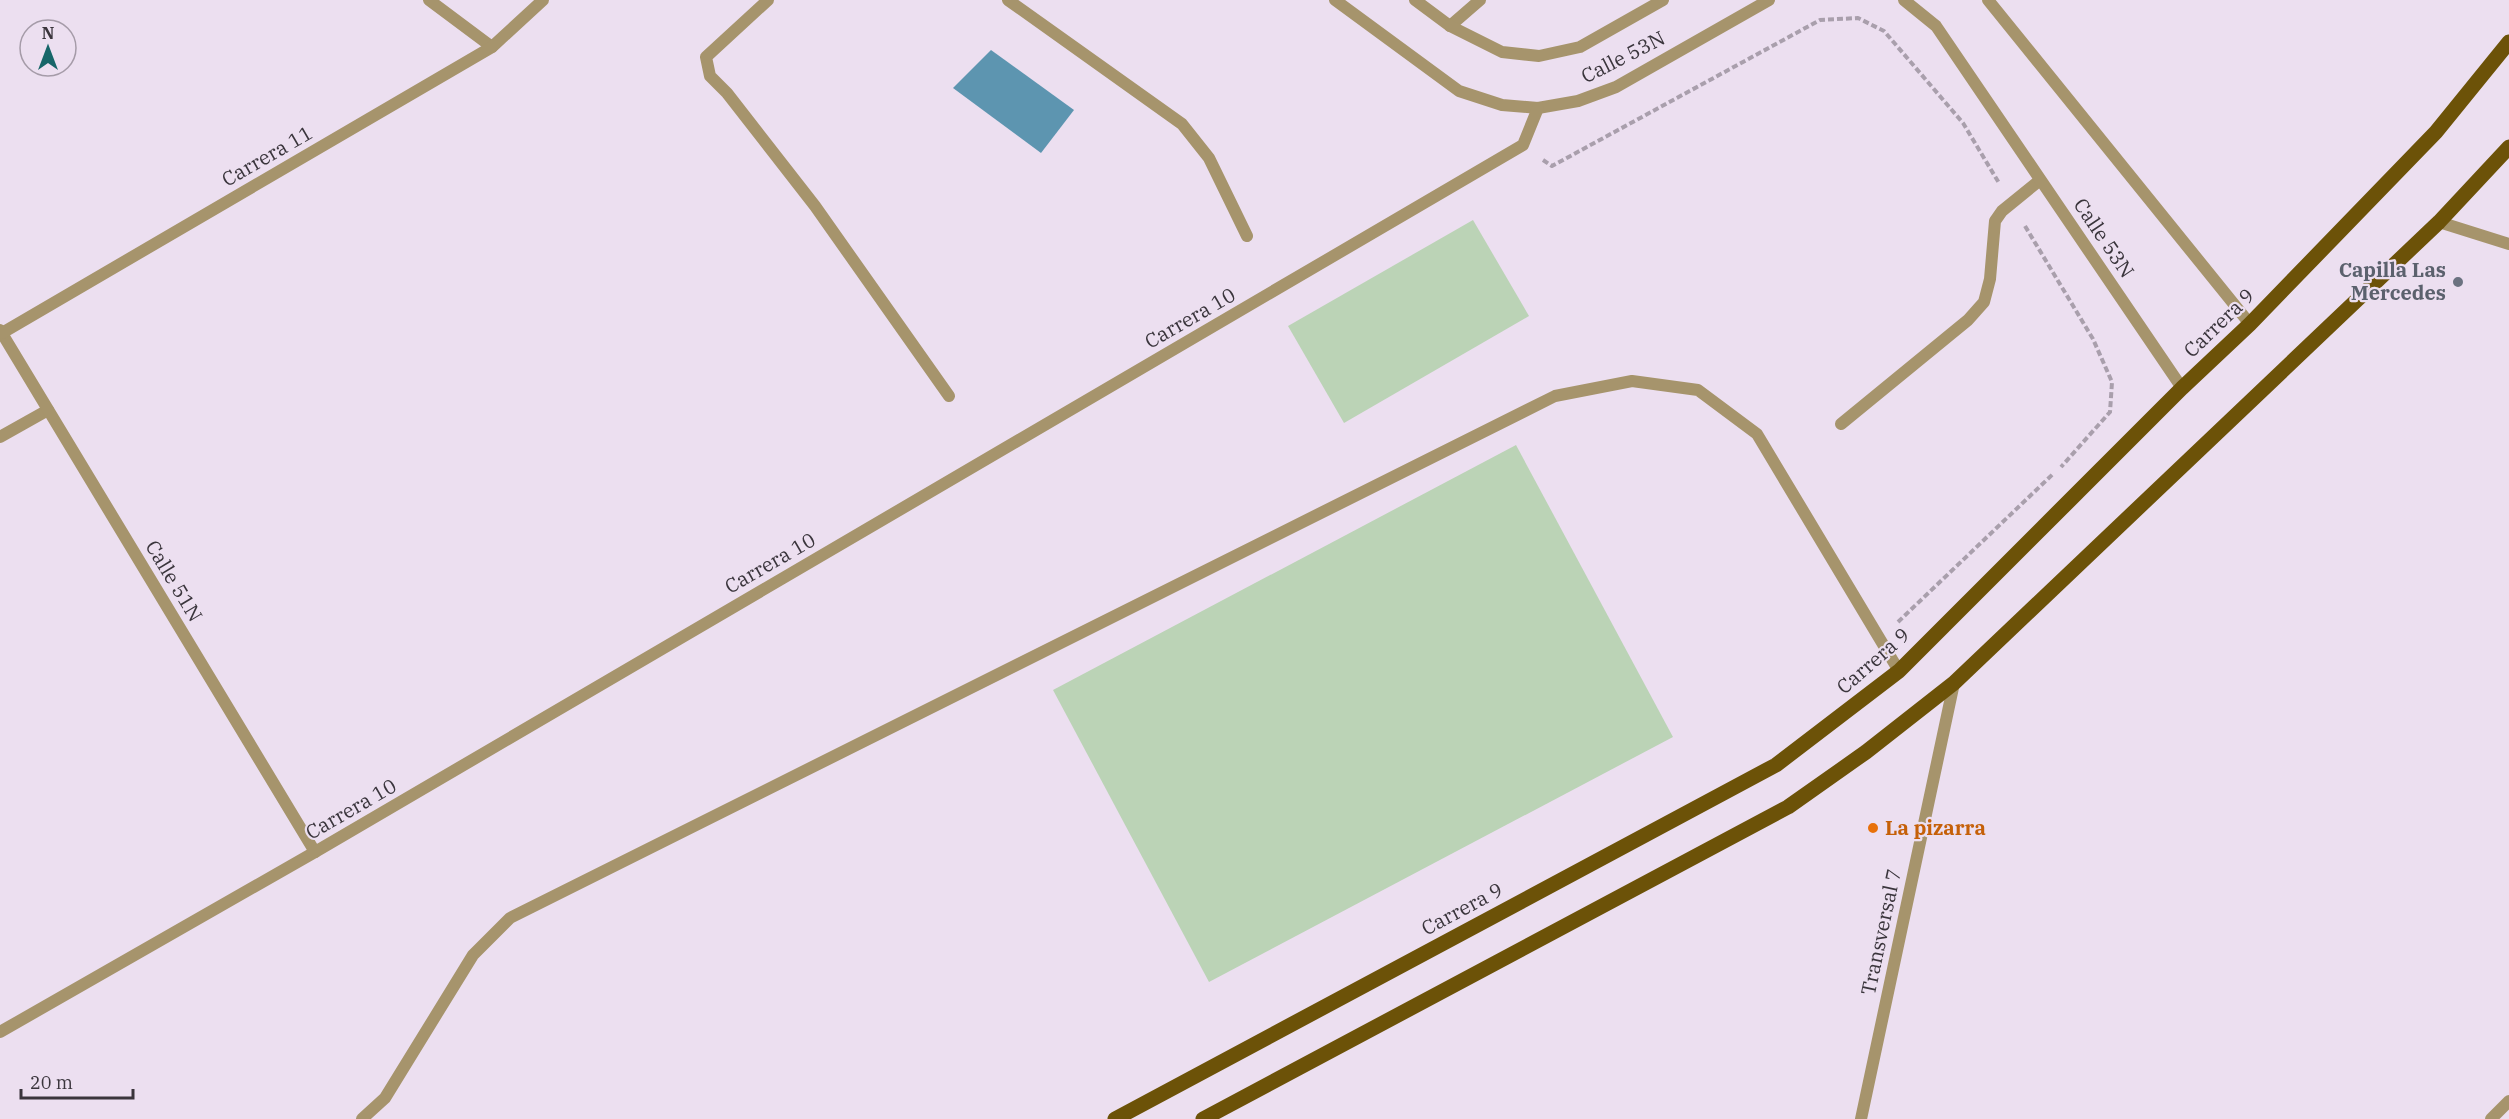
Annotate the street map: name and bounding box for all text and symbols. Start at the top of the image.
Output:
north arrow [18,18,78,78]
text: N [42,23,54,43]
street label: Calle 53N [1576,24,1669,89]
street label: Carrera 11 [216,119,317,192]
street label: Calle 53N [2068,193,2141,283]
place label: Capilla Las Mercedes [2339,256,2446,306]
marker: Capilla Las Mercedes [2451,275,2465,289]
street label: Carrera 10 [1139,281,1240,354]
street label: Carrera 9 [2177,282,2260,363]
street label: Carrera 10 [719,526,820,599]
street label: Calle 51N [140,535,209,627]
street label: Carrera 9 [1830,621,1915,700]
street label: Carrera 10 [300,772,401,845]
place label: La pizarra [1885,814,1986,841]
marker: La pizarra [1866,821,1880,835]
street label: Transversal 7 [1854,866,1907,997]
street label: Carrera 9 [1416,876,1507,941]
scale bar [21,1062,134,1100]
text: 20 m [30,1071,73,1094]

